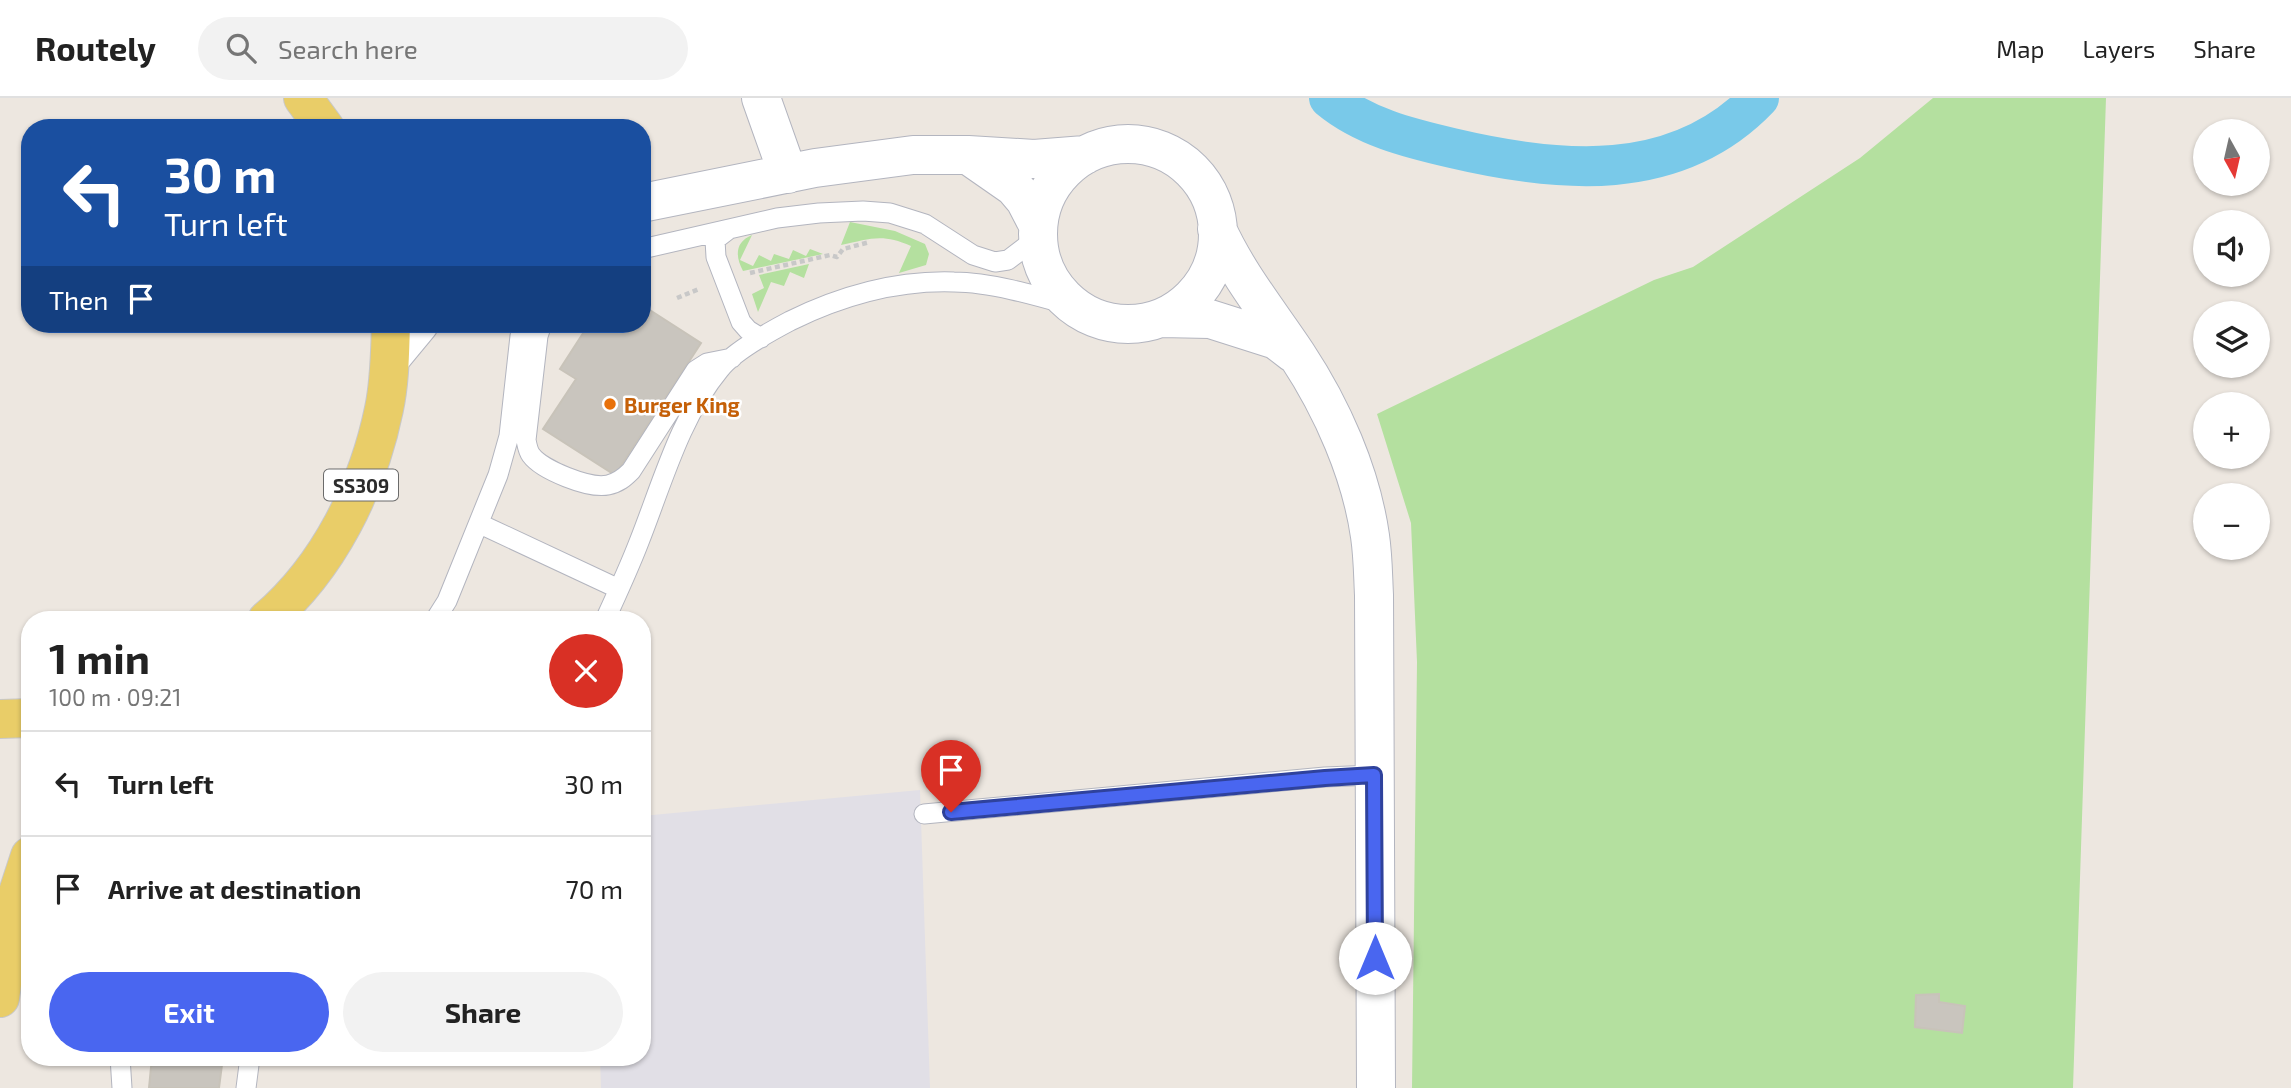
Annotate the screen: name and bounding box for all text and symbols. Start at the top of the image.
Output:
search box [198,17,688,80]
text: Routely [35,28,156,68]
icon: search [222,29,260,67]
text: Search here [278,33,418,64]
text: Map [1996,34,2044,63]
text: Layers [2082,34,2155,63]
text: Share [2193,34,2256,63]
north arrow [2193,119,2270,196]
map controls [2193,119,2270,560]
text: 30 m [164,144,276,203]
icon: left [49,147,140,238]
text: Turn left [164,204,288,242]
button: sound [2193,210,2270,287]
icon: arrive [122,280,160,318]
text: Then [49,284,108,315]
button: layers [2193,301,2270,378]
place label: Burger King [624,392,740,417]
button: + [2193,392,2270,469]
marker: Burger King [602,396,618,412]
road number: SS309 [324,470,398,500]
button: − [2193,483,2270,560]
text: 1 min [49,632,150,682]
button: close [549,634,623,708]
text: 100 m · 09:21 [49,683,181,711]
pin [921,740,981,812]
icon: arrive [932,751,970,789]
icon: left [49,765,87,803]
text: Turn left [108,768,214,799]
text: 30 m [564,768,623,799]
icon: arrive [49,870,87,908]
text: Arrive at destination [108,873,361,904]
text: 70 m [565,873,623,904]
position arrow [1338,921,1412,995]
button: Exit [49,972,329,1052]
button: Share [343,972,623,1052]

